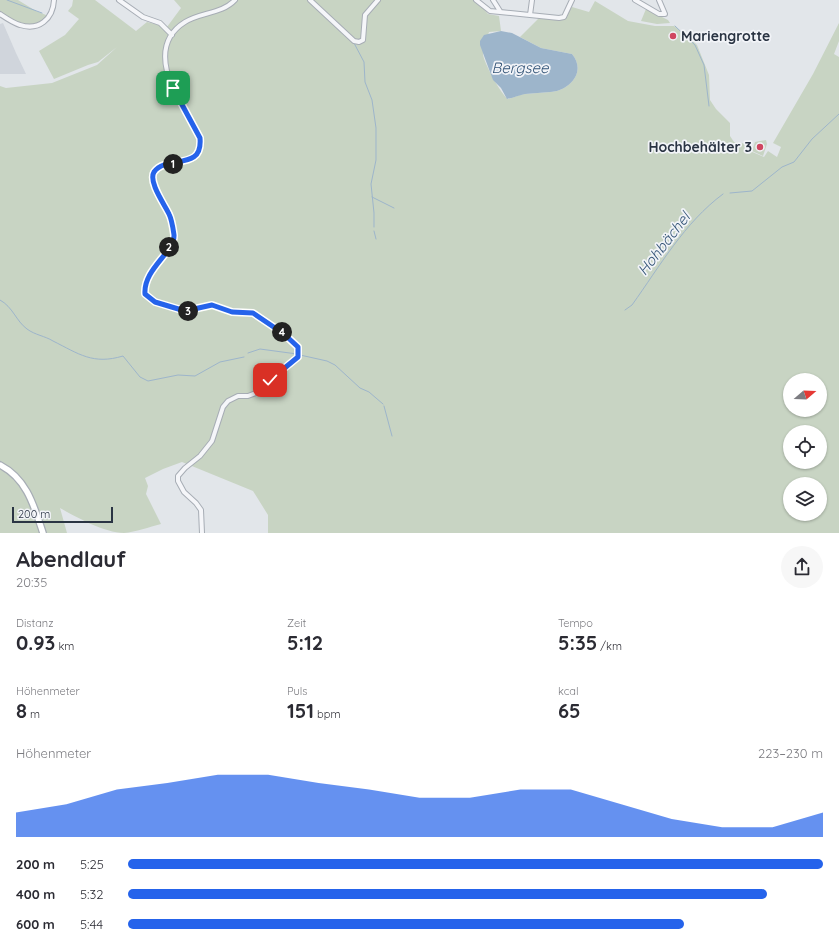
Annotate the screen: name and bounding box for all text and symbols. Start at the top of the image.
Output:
place label: Mariengrotte [681,27,770,45]
marker: Mariengrotte [668,31,678,41]
water label: Bergsee [492,58,549,77]
pin [156,71,190,105]
icon: arrive [162,77,184,99]
place label: Hochbehälter 3 [648,138,752,156]
marker: Hochbehälter 3 [755,142,765,152]
pin: 1 [163,154,183,174]
text: 1 [171,157,175,171]
water label: Hohbächel [633,207,695,279]
pin: 2 [159,237,179,257]
text: 2 [166,240,172,254]
pin: 3 [178,301,198,321]
text: 3 [185,304,191,318]
pin: 4 [272,322,292,342]
text: 4 [279,325,285,339]
pin [253,363,287,397]
icon: check [259,369,281,391]
north arrow [783,373,827,417]
map controls [783,373,827,521]
button: locate [783,425,827,469]
button: layers [783,477,827,521]
scale bar [12,505,113,524]
text: 200 m [18,507,50,521]
text: Abendlauf [16,545,126,573]
button: share [781,546,823,588]
text: 20:35 [16,574,47,590]
text: Distanz [16,616,53,630]
text: Zeit [287,616,306,630]
text: Tempo [558,616,593,630]
text: 0.93 [16,630,55,655]
text: 5:12 [287,630,323,655]
text: 5:35 [558,630,597,655]
text: km [55,639,74,653]
text: /km [597,639,622,653]
text: Höhenmeter [16,684,80,698]
text: Puls [287,684,307,698]
text: kcal [558,684,579,698]
text: 8 [16,698,27,723]
text: 151 [287,698,314,723]
text: 65 [558,698,581,723]
text: m [27,707,40,721]
text: bpm [314,707,340,721]
text: Höhenmeter [16,745,91,761]
text: 223–230 m [758,745,823,761]
text: 200 m [16,856,55,872]
text: 5:25 [80,856,104,872]
text: 400 m [16,886,55,902]
text: 5:32 [80,886,104,902]
text: 600 m [16,916,55,932]
text: 5:44 [80,916,103,932]

